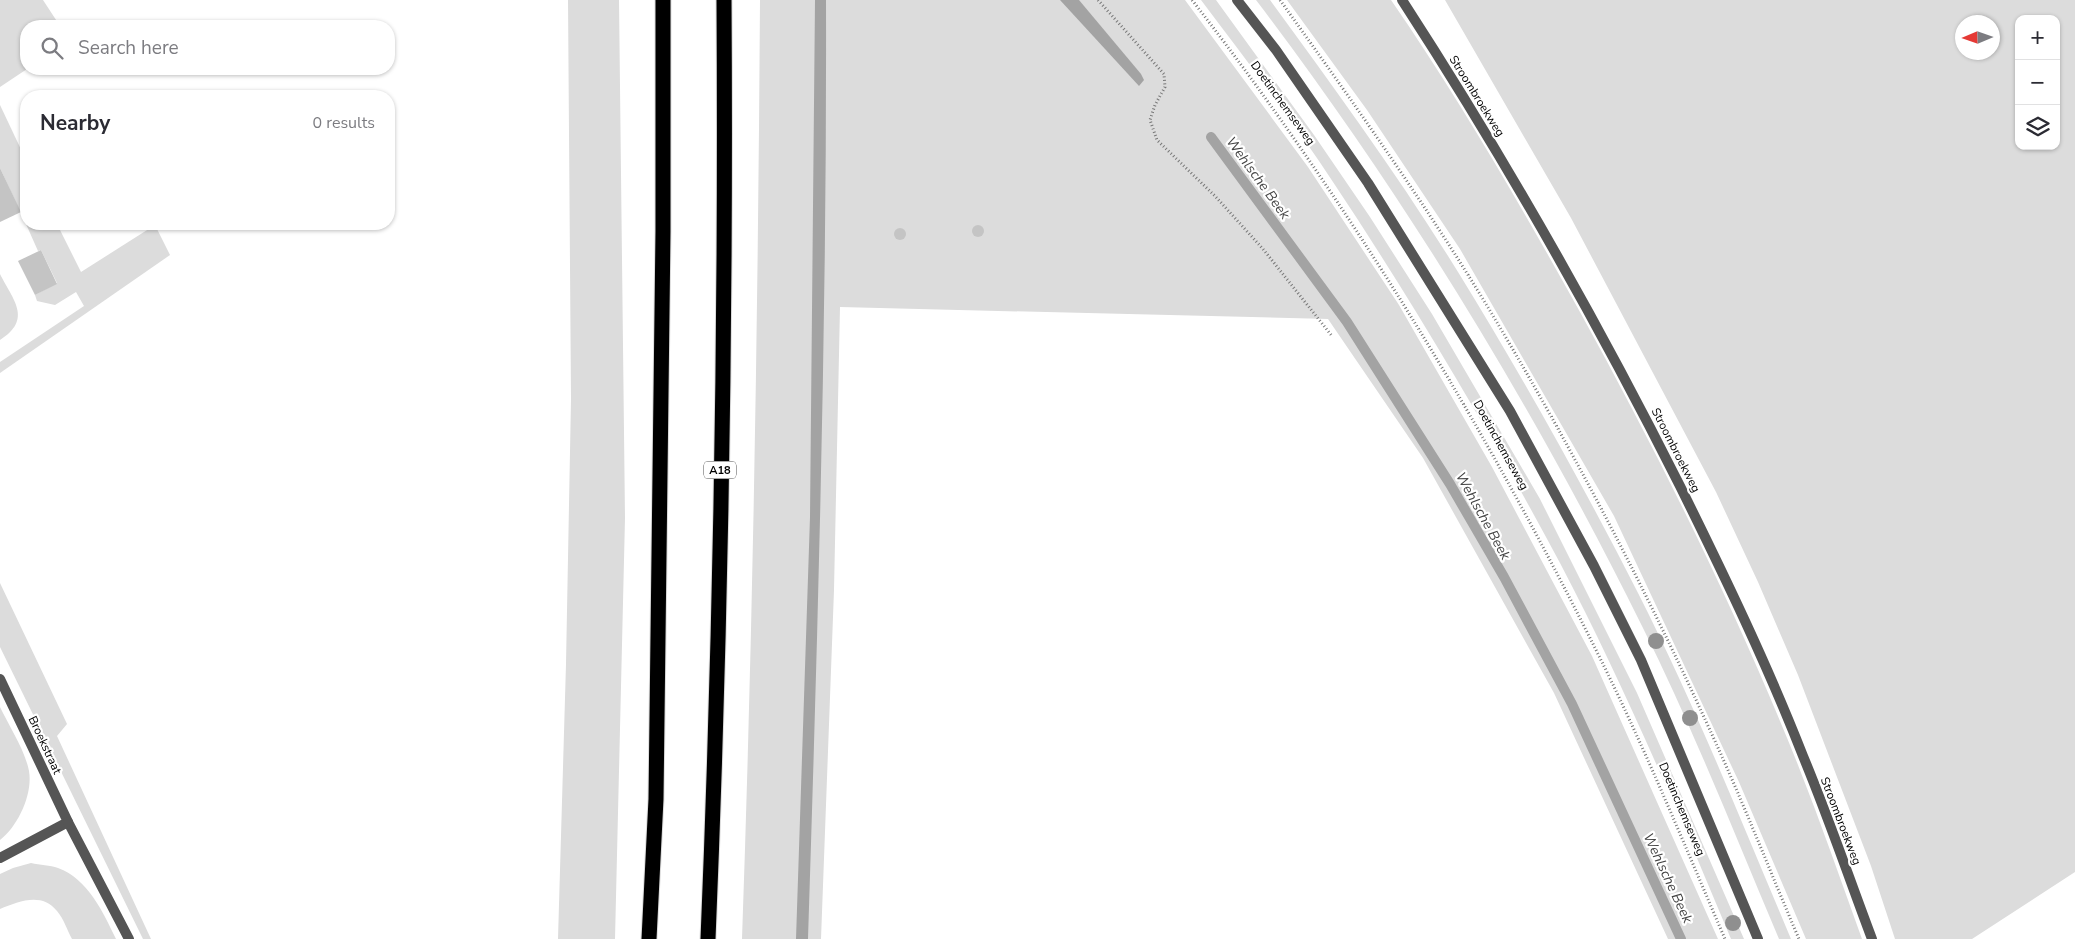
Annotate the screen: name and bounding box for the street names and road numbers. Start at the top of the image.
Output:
street label: Stroombroekweg [1446,52,1508,140]
street label: Doetinchemseweg [1247,58,1319,148]
street label: Doetinchemseweg [1470,397,1532,493]
street label: Stroombroekweg [1648,405,1704,495]
road number: A18 [704,462,736,478]
street label: Broekstraat [25,713,66,777]
street label: Doetinchemseweg [1655,760,1709,858]
street label: Stroombroekweg [1817,775,1865,867]

